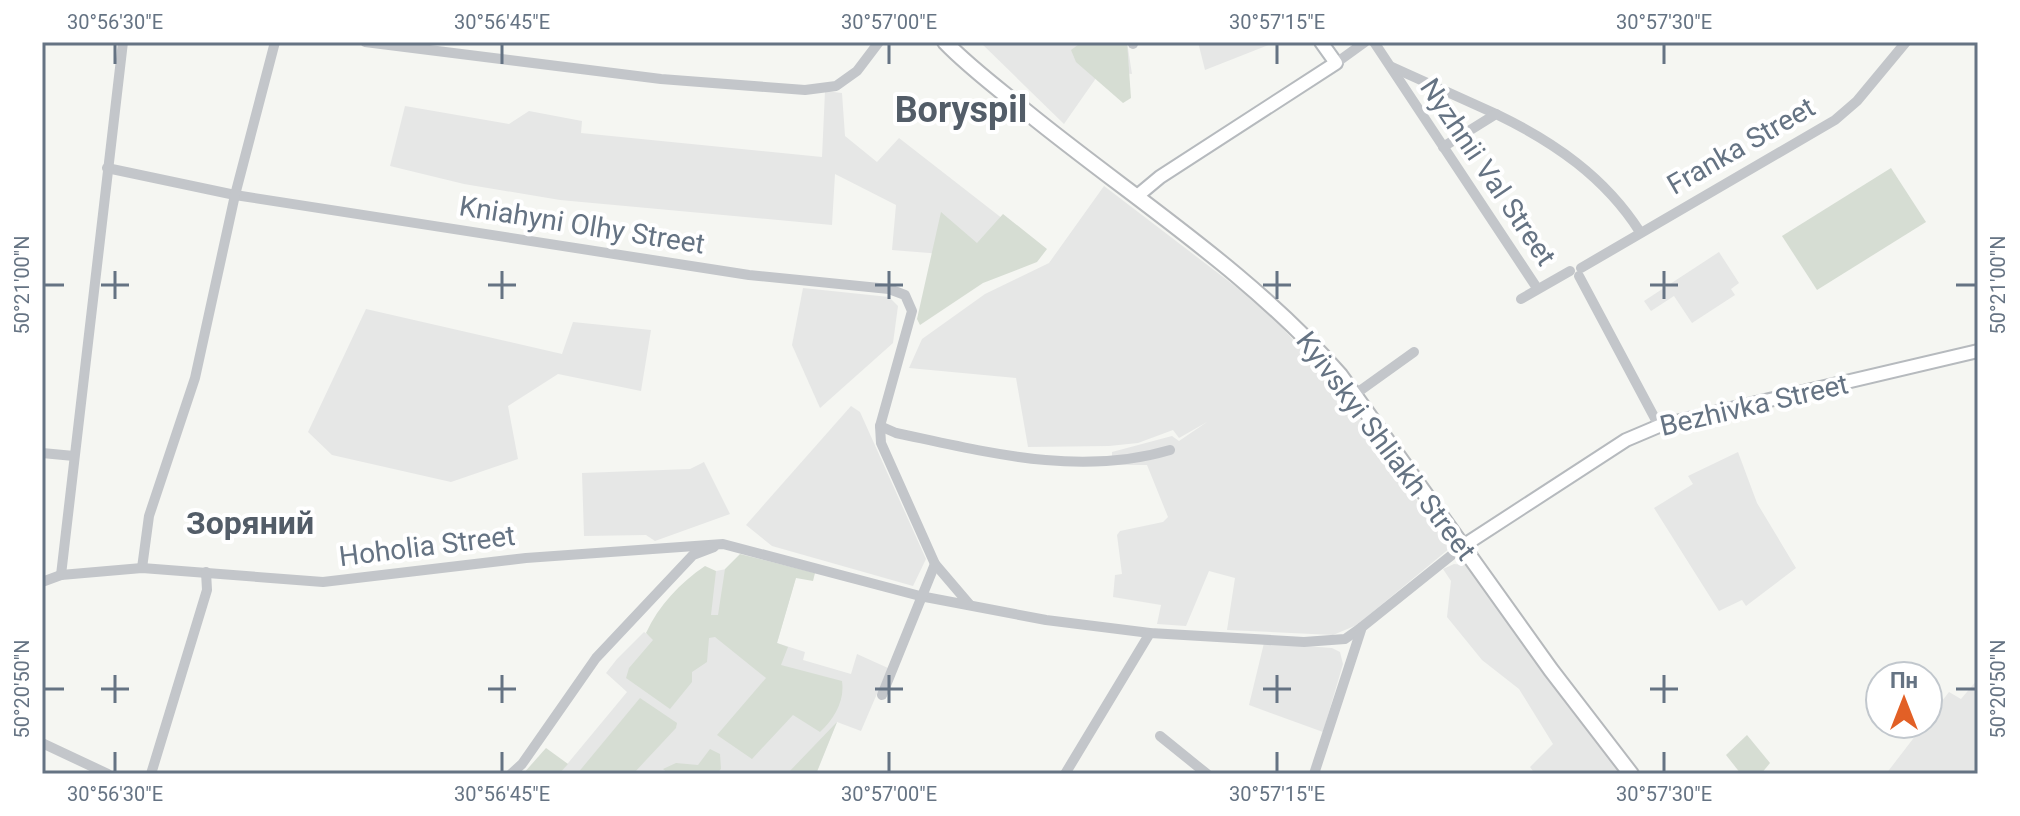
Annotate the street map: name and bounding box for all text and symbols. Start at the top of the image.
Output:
text: 30°56'30"E [67,10,163,34]
text: 30°56'45"E [454,10,550,34]
text: 30°57'00"E [841,10,937,34]
text: 30°57'15"E [1229,10,1325,34]
text: 30°57'30"E [1616,10,1712,34]
street label: Nyzhnii Val Street [1413,72,1563,272]
district label: Boryspil [895,89,1027,131]
street label: Franka Street [1661,90,1821,202]
street label: Kniahyni Olhy Street [457,189,707,261]
text: 50°21'00"N [10,235,34,335]
text: 50°21'00"N [1986,235,2010,335]
street label: Kyivskyi Shliakh Street [1289,325,1483,567]
street label: Bezhivka Street [1657,367,1851,443]
district label: Зоряний [186,504,314,542]
street label: Hoholia Street [337,519,517,573]
text: 50°20'50"N [10,639,34,739]
text: 50°20'50"N [1986,639,2010,739]
north arrow [1864,660,1944,740]
text: Пн [1890,668,1918,693]
text: 30°56'30"E [67,782,163,806]
text: 30°56'45"E [454,782,550,806]
text: 30°57'00"E [841,782,937,806]
text: 30°57'15"E [1229,782,1325,806]
text: 30°57'30"E [1616,782,1712,806]

